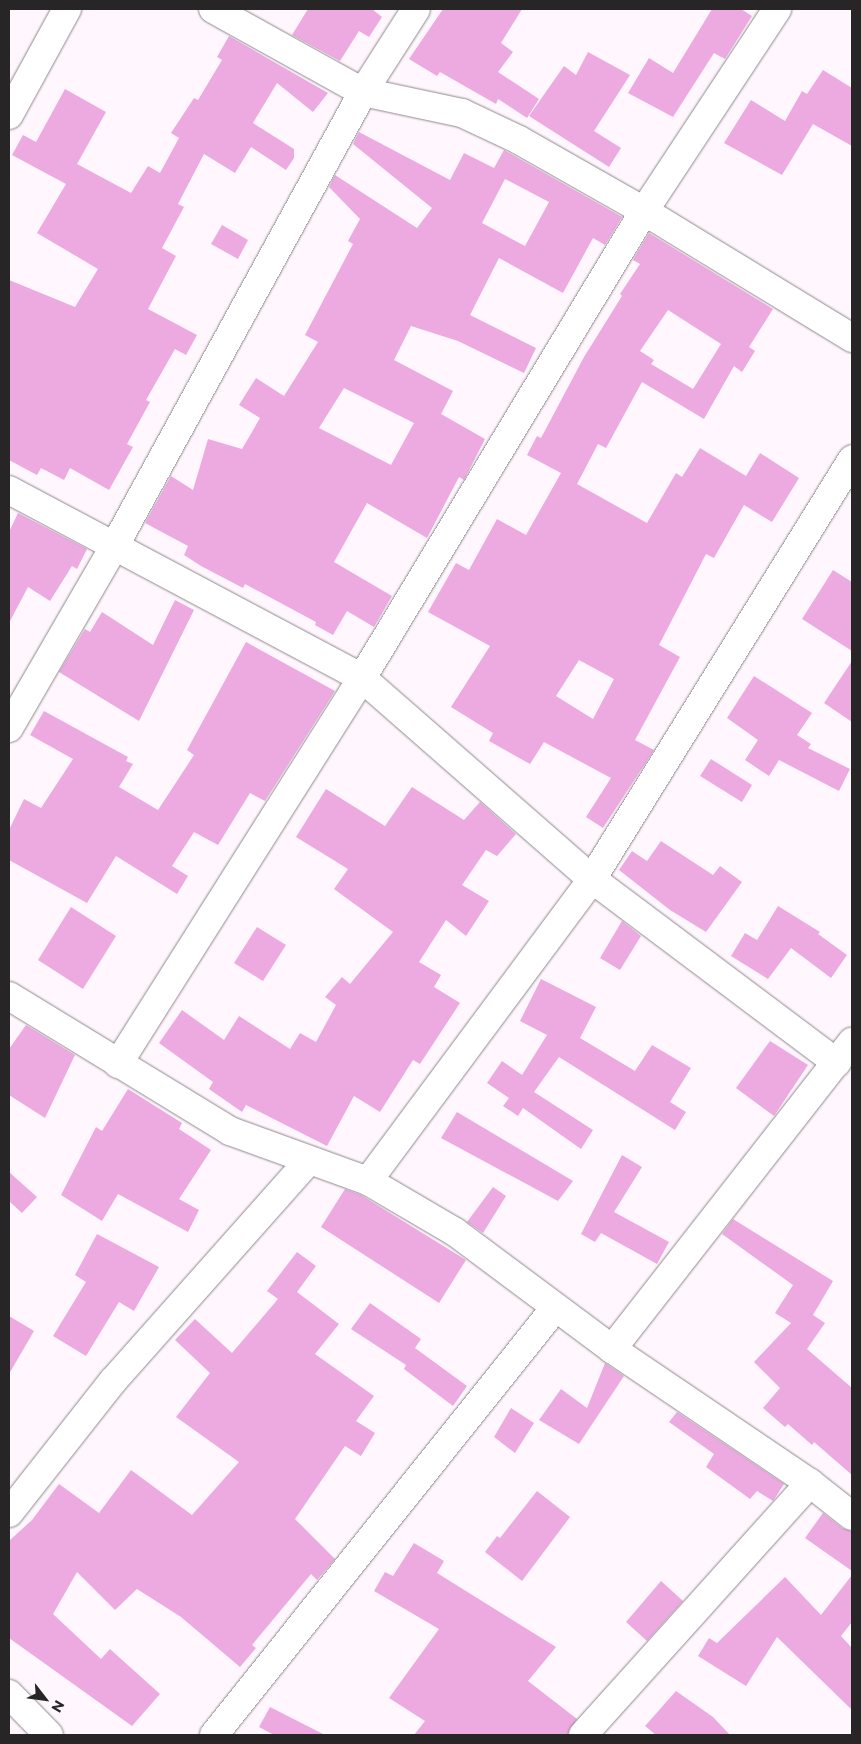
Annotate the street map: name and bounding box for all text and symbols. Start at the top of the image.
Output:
north arrow [20,1674,70,1724]
text: N [47,1697,69,1716]

